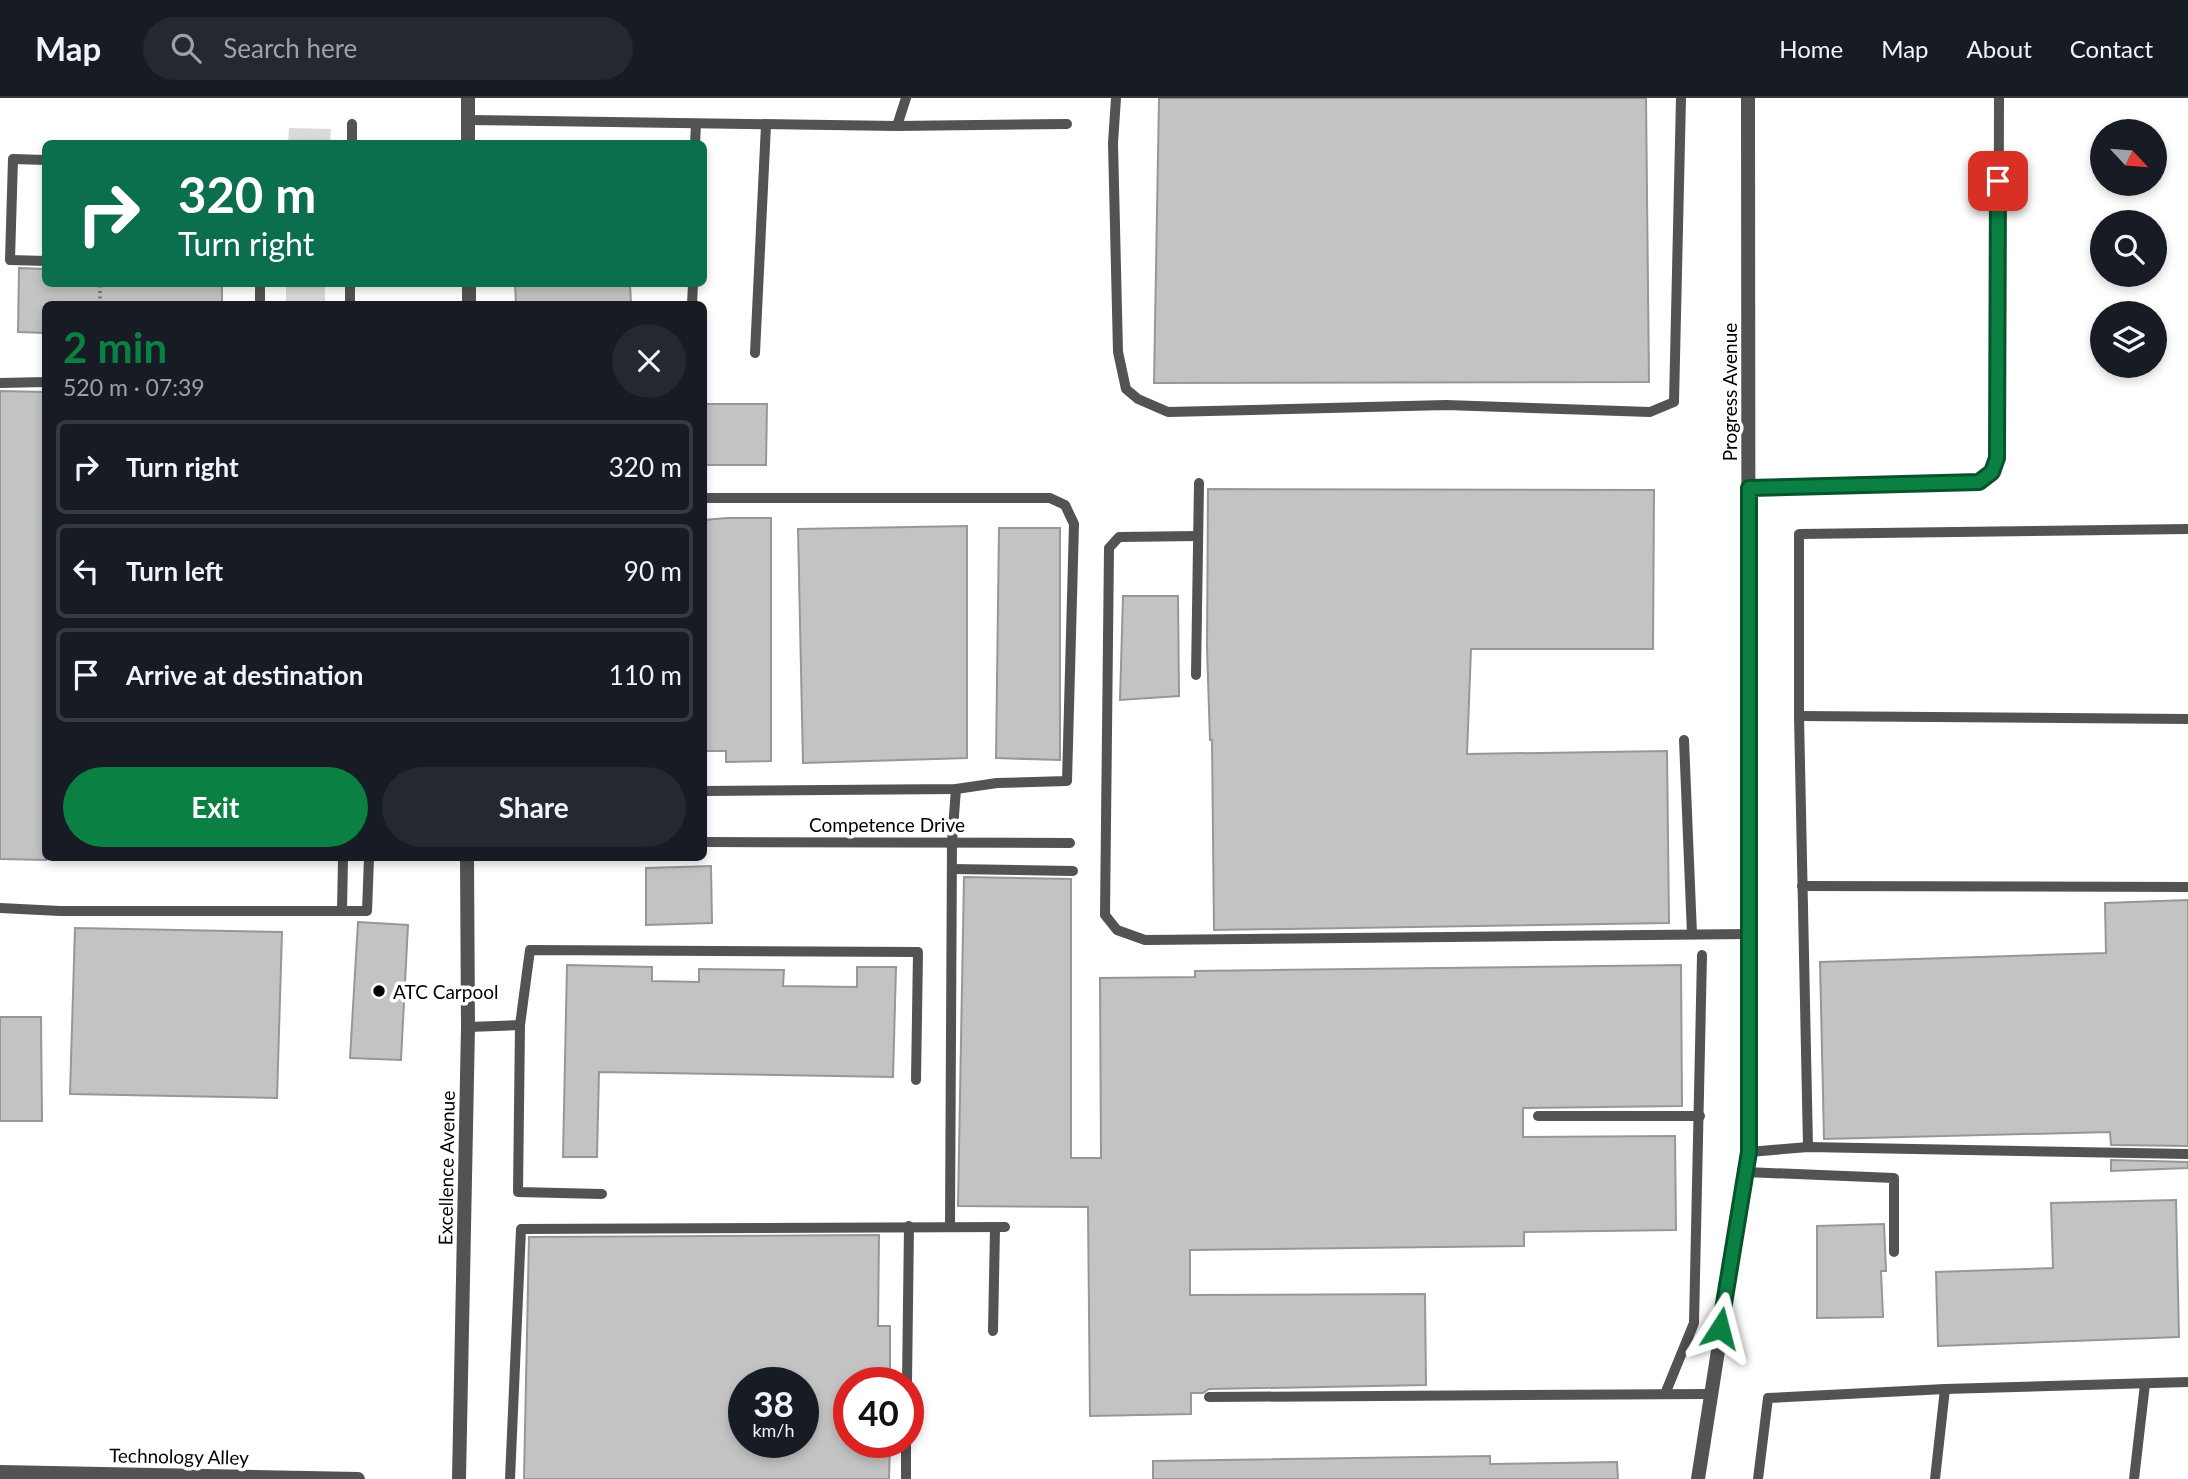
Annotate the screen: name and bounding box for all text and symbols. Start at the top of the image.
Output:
search box [143,17,633,80]
text: Map [35,28,101,68]
icon: search [167,29,205,67]
text: Search here [223,32,357,64]
text: Home [1779,34,1843,63]
text: Map [1881,34,1929,63]
text: About [1967,34,2032,63]
text: Contact [2070,34,2153,63]
north arrow [2090,119,2166,196]
map controls [2090,119,2167,378]
pin [1968,151,2028,211]
icon: arrive [1979,162,2017,200]
text: 320 m [178,165,316,223]
icon: right [63,168,154,259]
button: search [2090,210,2167,287]
text: Turn right [178,224,314,263]
button: layers [2090,301,2167,378]
text: 2 min [63,322,167,372]
street label: Progress Avenue [1718,323,1741,461]
button: close [612,324,686,398]
text: 520 m · 07:39 [63,373,205,401]
icon: right [67,448,105,486]
text: Turn right [126,451,239,483]
text: 320 m [609,451,682,483]
icon: left [67,552,105,590]
text: Turn left [126,555,223,587]
text: 90 m [624,555,682,587]
icon: arrive [67,656,105,694]
text: Arrive at destination [126,659,363,691]
text: 110 m [609,659,682,691]
button: Exit [63,767,368,847]
button: Share [382,767,686,847]
street label: Competence Drive [809,813,965,836]
place label: ATC Carpool [393,980,498,1003]
marker: ATC Carpool [371,983,387,999]
street label: Excellence Avenue [433,1091,459,1245]
position arrow [1683,1291,1757,1365]
speed limit sign: 40 [833,1367,924,1458]
text: 38 [753,1382,794,1424]
text: km/h [752,1419,795,1441]
street label: Technology Alley [109,1443,249,1469]

